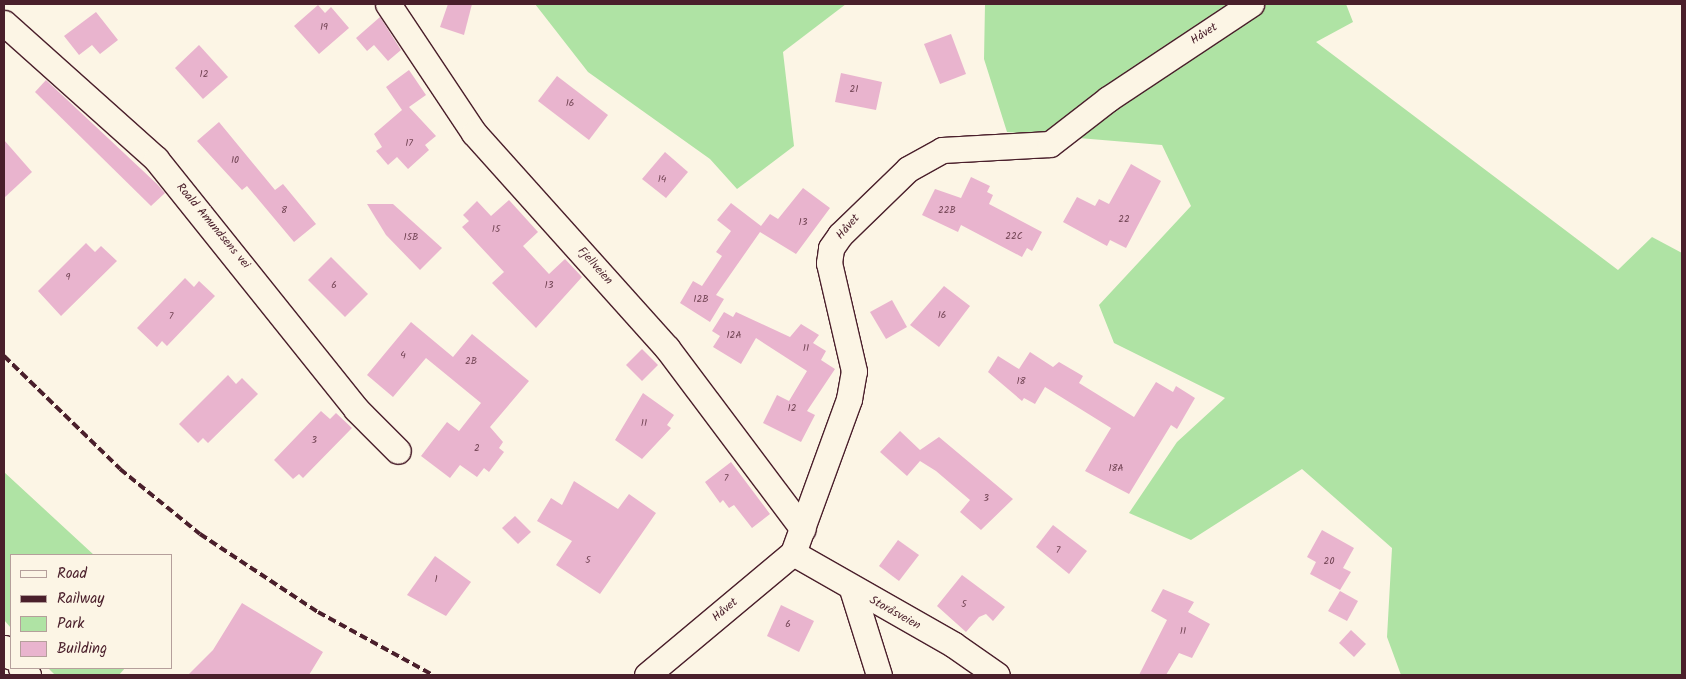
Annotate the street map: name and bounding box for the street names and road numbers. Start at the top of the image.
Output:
street label: Håvet [1188,20,1220,48]
street label: Roald Amundsens vei [173,180,253,272]
street label: Håvet [833,211,863,243]
street label: Fjellveien [574,244,616,288]
street label: Storåsveien [867,593,923,633]
street label: Håvet [709,595,741,625]

